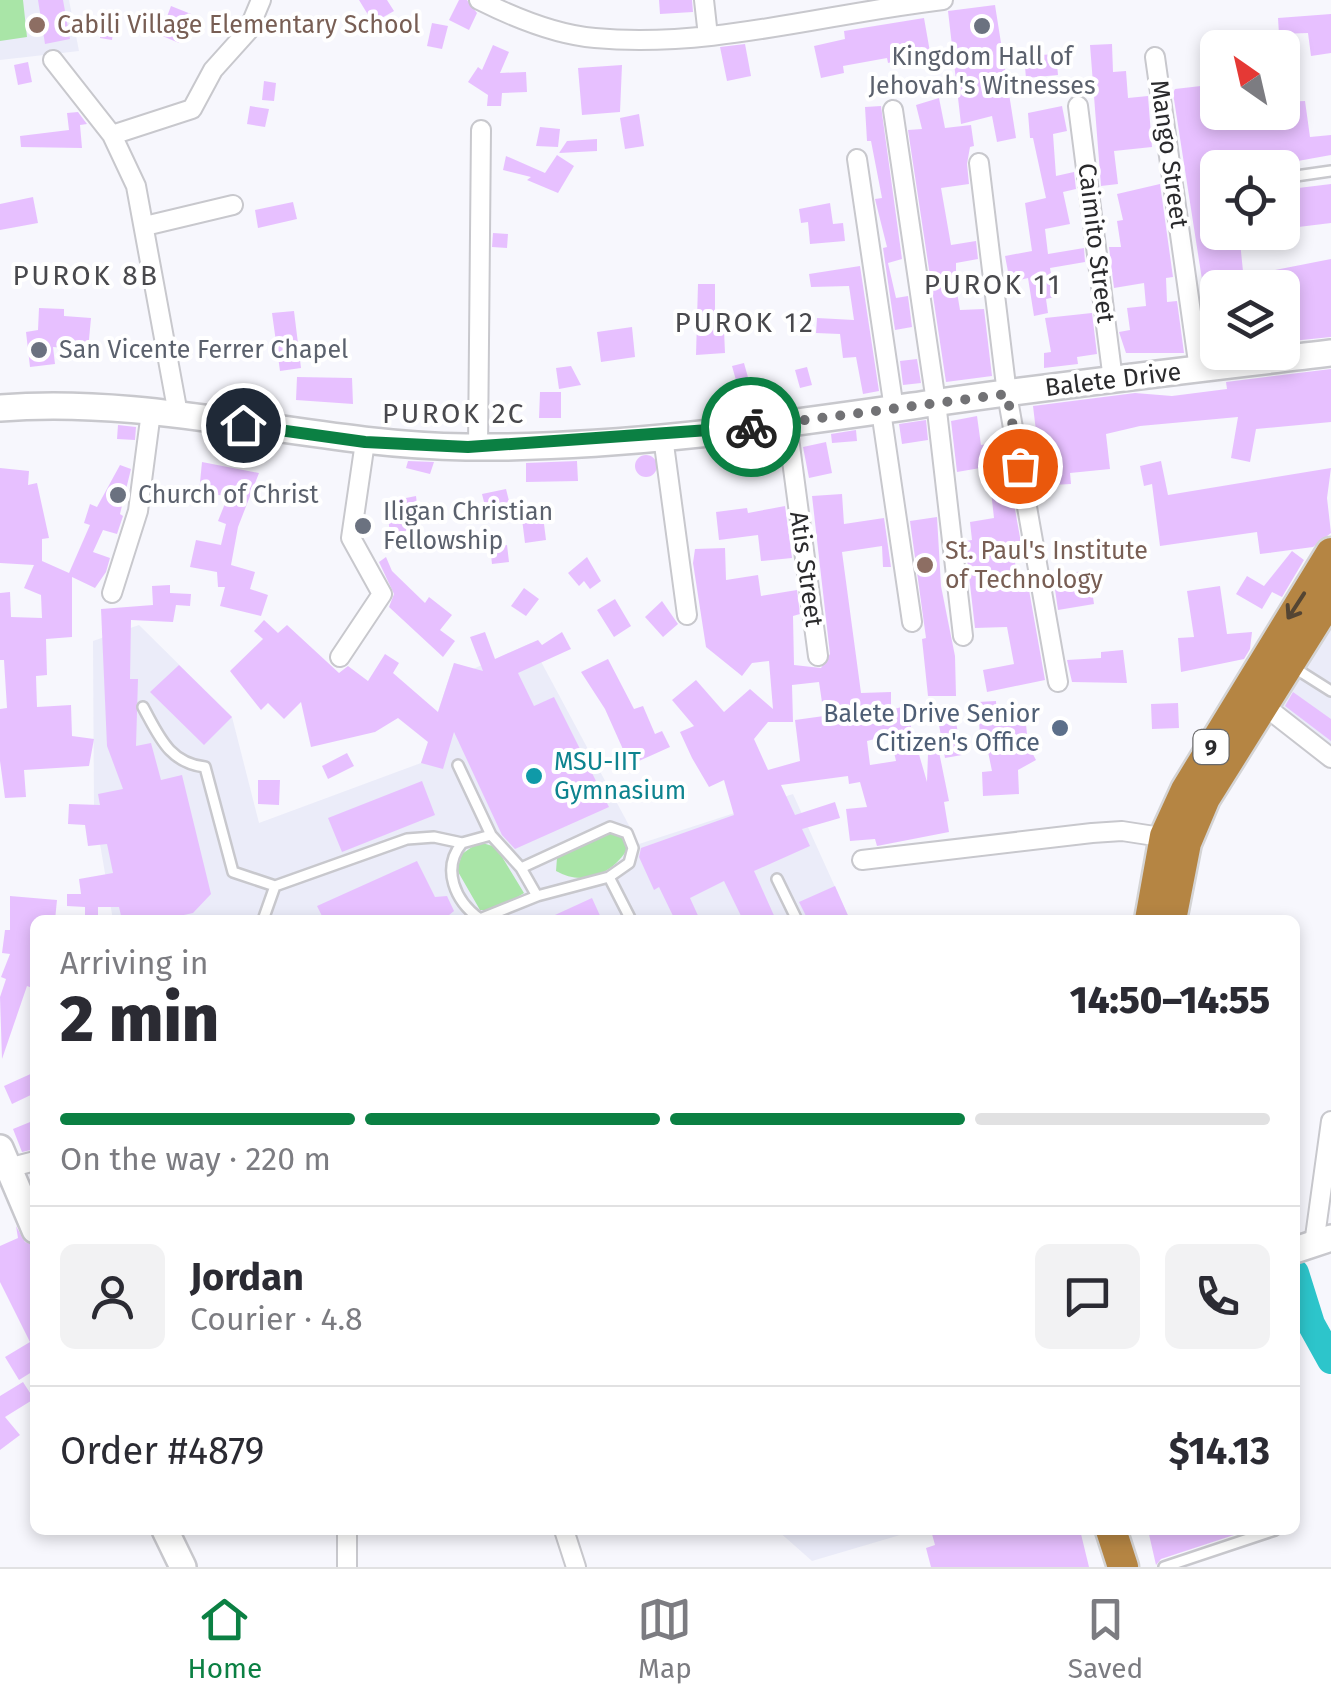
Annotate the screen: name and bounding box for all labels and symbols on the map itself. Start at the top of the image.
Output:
place label: Cabili Village Elementary School [57,10,420,40]
marker: Cabili Village Elementary School [26,14,48,36]
marker: Kingdom Hall of Jehovah's Witnesses [971,15,993,37]
north arrow [1200,30,1300,130]
place label: Kingdom Hall of Jehovah's Witnesses [868,42,1096,101]
street label: Mango Street [1144,78,1194,231]
street label: Caimito Street [1071,161,1121,325]
district label: PUROK 8B [12,259,160,292]
district label: PUROK 11 [924,268,1062,301]
district label: PUROK 12 [675,306,815,339]
place label: San Vicente Ferrer Chapel [59,335,348,365]
marker: San Vicente Ferrer Chapel [28,339,50,361]
street label: Balete Drive [1043,357,1183,403]
courier [701,377,801,477]
pin [201,383,286,468]
district label: PUROK 2C [382,397,526,430]
pin [978,424,1063,509]
place label: Church of Christ [138,480,319,510]
marker: Church of Christ [107,484,129,506]
place label: Iligan Christian Fellowship [383,497,553,556]
street label: Atis Street [783,509,829,630]
marker: Iligan Christian Fellowship [352,515,374,537]
place label: St. Paul's Institute of Technology [945,536,1148,595]
marker: St. Paul's Institute of Technology [914,554,936,576]
one-way arrow [1286,592,1307,620]
place label: Balete Drive Senior Citizen's Office [823,699,1040,758]
marker: Balete Drive Senior Citizen's Office [1049,717,1071,739]
road number: 9 [1194,730,1228,764]
place label: MSU-IIT Gymnasium [554,747,686,806]
marker: MSU-IIT Gymnasium [523,765,545,787]

